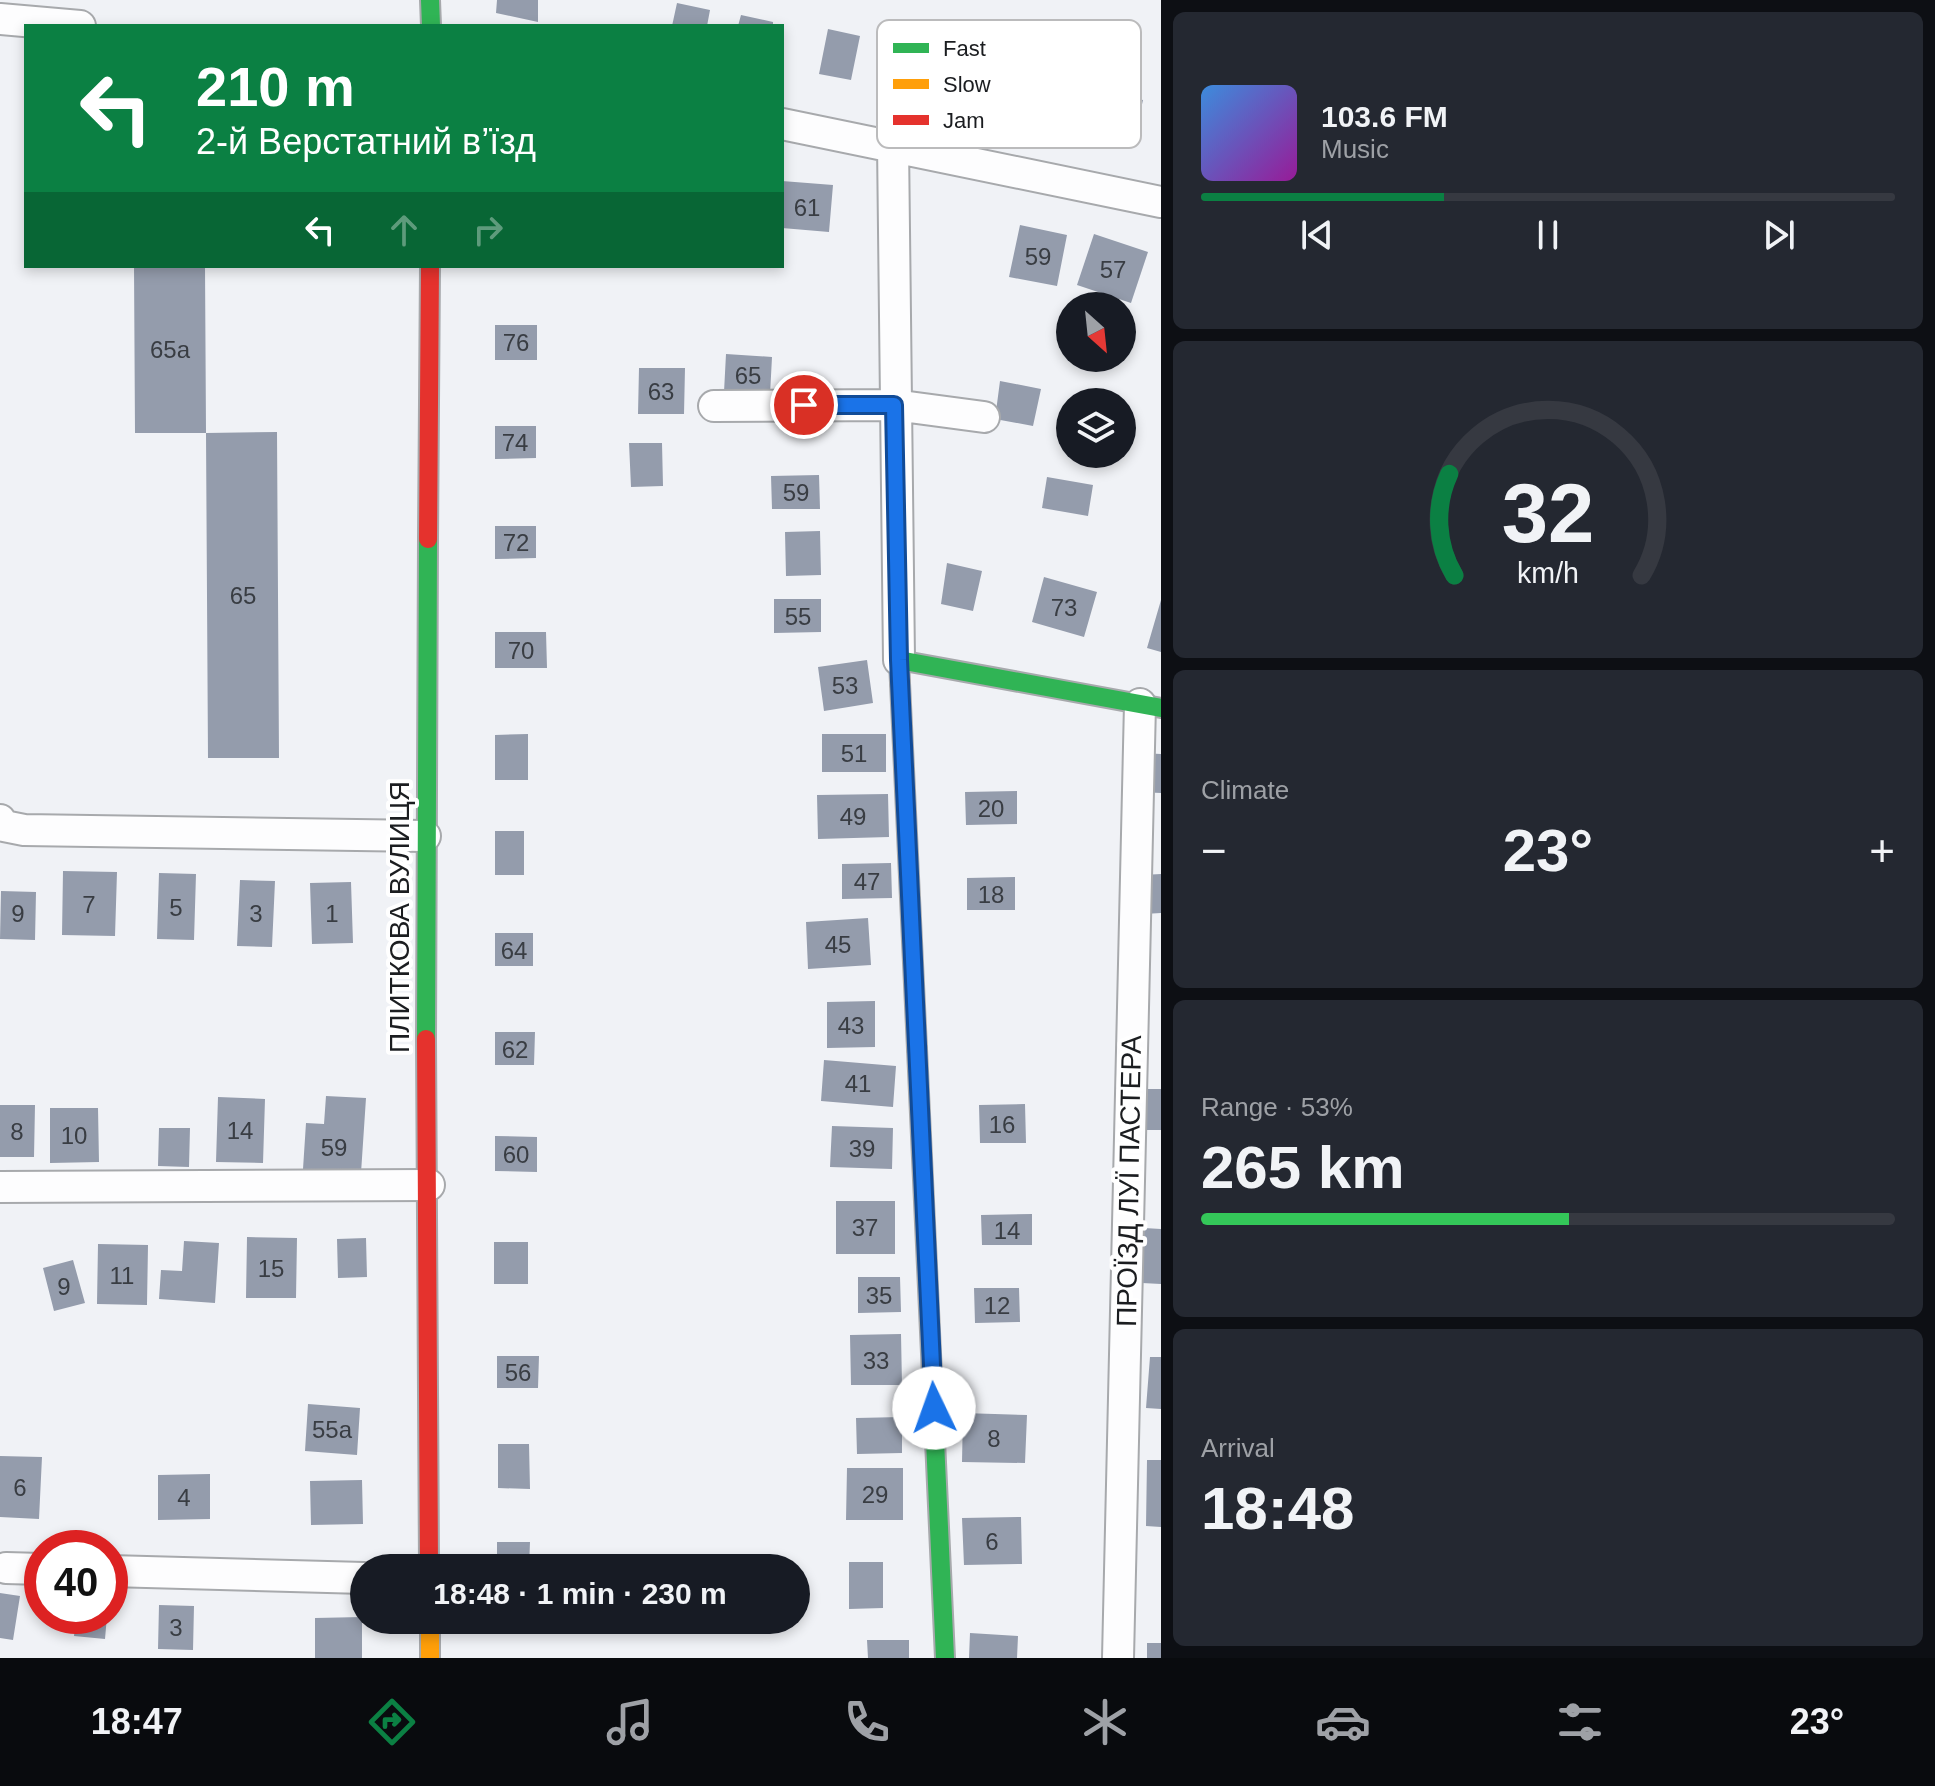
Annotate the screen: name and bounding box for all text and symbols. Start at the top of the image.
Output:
legend [877,20,1141,148]
text: Fast [943,36,986,61]
text: 210 m [196,55,355,118]
icon: left [64,56,168,160]
text: Slow [943,72,991,97]
text: 103.6 FM [1321,100,1448,133]
text: Jam [943,108,985,133]
text: 2-й Верстатний в’їзд [196,121,536,162]
text: Music [1321,134,1389,164]
house number: 61 [794,194,820,221]
icon: left [298,208,342,252]
icon: ahead [382,208,426,252]
icon: right [466,208,510,252]
icon: previous [1295,213,1339,257]
icon: pause [1526,213,1570,257]
icon: next [1757,213,1801,257]
house number: 59 [1025,243,1051,270]
house number: 57 [1100,256,1126,283]
north arrow [1056,292,1136,372]
map controls [1056,292,1136,468]
house number: 76 [503,329,529,356]
house number: 65а [150,336,191,363]
house number: 65 [735,362,761,389]
pin [770,371,838,439]
house number: 63 [648,378,674,405]
icon: arrive [782,383,826,427]
button: layers [1056,388,1136,468]
house number: 74 [502,429,528,456]
text: 32 [1502,466,1594,559]
house number: 59 [783,479,809,506]
house number: 72 [503,529,529,556]
text: km/h [1517,557,1579,589]
house number: 65 [230,582,256,609]
house number: 73 [1051,594,1077,621]
house number: 55 [785,603,811,630]
house number: 70 [508,637,534,664]
house number: 53 [832,672,858,699]
house number: 51 [841,740,867,767]
text: Climate [1201,775,1289,805]
street label: ПЛИТКОВА ВУЛИЦЯ [384,781,415,1053]
house number: 20 [978,795,1004,822]
house number: 49 [840,803,866,830]
text: 23° [1503,817,1593,884]
text: − [1201,826,1227,875]
text: + [1869,826,1895,875]
house number: 47 [854,868,880,895]
house number: 18 [978,881,1004,908]
house number: 7 [82,891,96,918]
house number: 5 [169,894,183,921]
house number: 9 [11,900,25,927]
house number: 3 [249,900,263,927]
house number: 1 [325,900,339,927]
house number: 45 [825,931,851,958]
house number: 64 [501,937,527,964]
house number: 43 [838,1012,864,1039]
street label: ПРОЇЗД ЛУЇ ПАСТЕРА [1111,1035,1147,1327]
house number: 62 [502,1036,528,1063]
house number: 41 [845,1070,871,1097]
text: Range · 53% [1201,1092,1353,1122]
house number: 16 [989,1111,1015,1138]
house number: 14 [227,1117,253,1144]
house number: 8 [10,1118,24,1145]
house number: 10 [61,1122,87,1149]
house number: 59 [321,1134,347,1161]
text: 265 km [1201,1134,1405,1201]
house number: 39 [849,1135,875,1162]
house number: 60 [503,1141,529,1168]
house number: 37 [852,1214,878,1241]
house number: 14 [994,1217,1020,1244]
house number: 15 [258,1255,284,1282]
house number: 11 [110,1262,134,1289]
house number: 9 [57,1273,71,1300]
house number: 35 [866,1282,892,1309]
house number: 12 [984,1292,1010,1319]
house number: 33 [863,1347,889,1374]
house number: 56 [505,1359,531,1386]
position arrow [892,1366,976,1450]
house number: 55а [312,1416,353,1443]
house number: 8 [987,1425,1001,1452]
text: Arrival [1201,1433,1275,1463]
house number: 6 [13,1474,27,1501]
text: 18:48 [1201,1475,1354,1542]
house number: 29 [862,1481,888,1508]
house number: 4 [177,1484,191,1511]
house number: 6 [985,1528,999,1555]
speed limit sign: 40 [24,1530,128,1634]
text: 18:48 · 1 min · 230 m [433,1577,727,1610]
house number: 3 [169,1614,183,1641]
icon: directions [364,1694,420,1750]
icon: music [602,1694,658,1750]
icon: phone [839,1694,895,1750]
icon: climate [1077,1694,1133,1750]
icon: car [1315,1694,1371,1750]
icon: filters [1552,1694,1608,1750]
text: 18:47 [91,1701,183,1742]
text: 23° [1790,1701,1844,1742]

